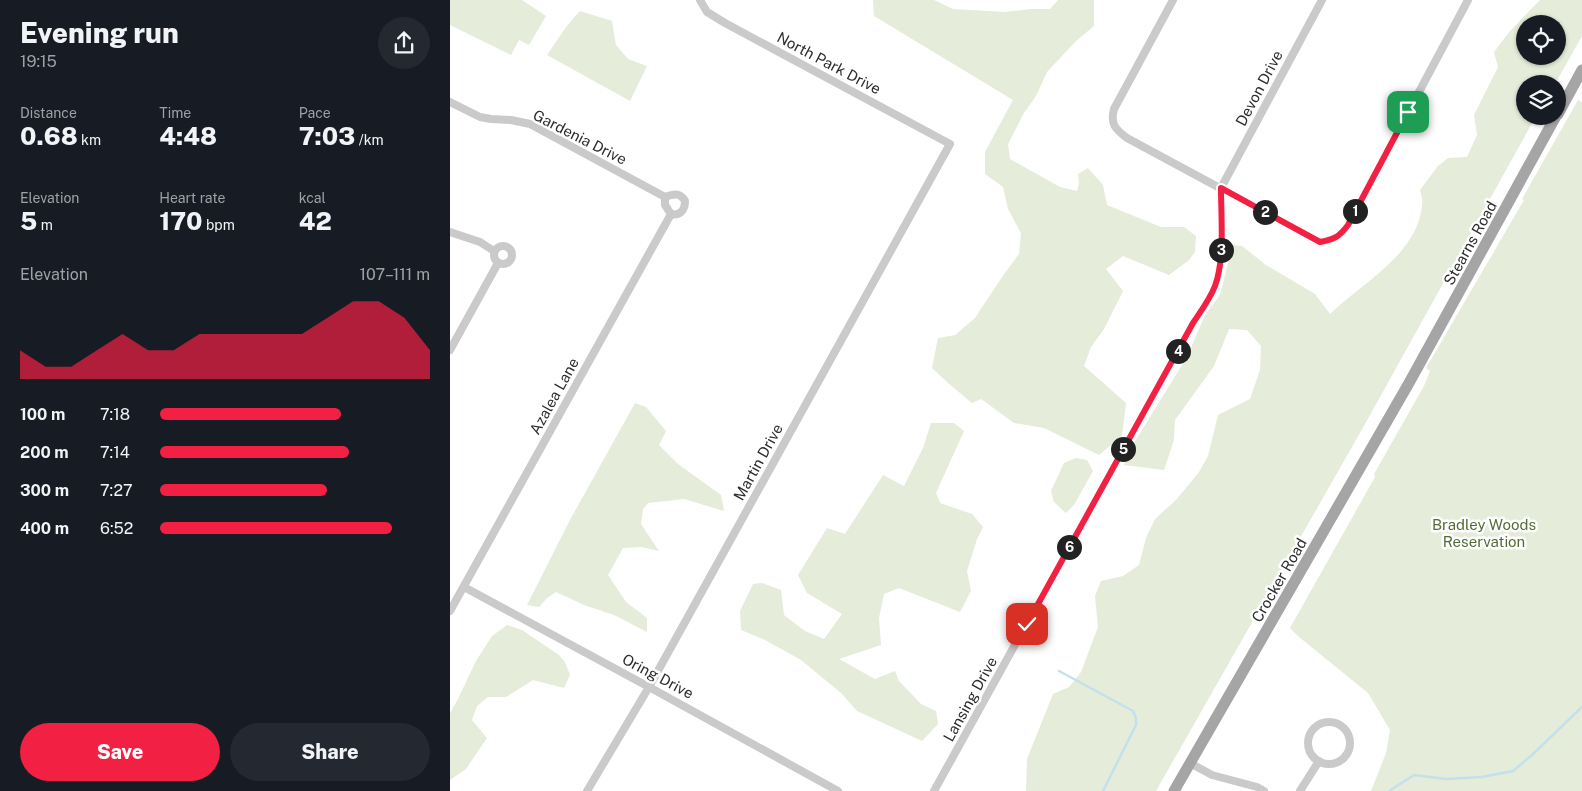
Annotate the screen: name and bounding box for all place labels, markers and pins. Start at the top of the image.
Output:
pin [1387,91,1429,133]
pin: 1 [1342,198,1368,224]
pin: 2 [1252,200,1278,224]
pin: 3 [1208,238,1234,262]
pin: 4 [1166,338,1190,364]
pin: 5 [1110,436,1136,462]
pin: 6 [1056,534,1082,560]
pin [1006,603,1048,645]

